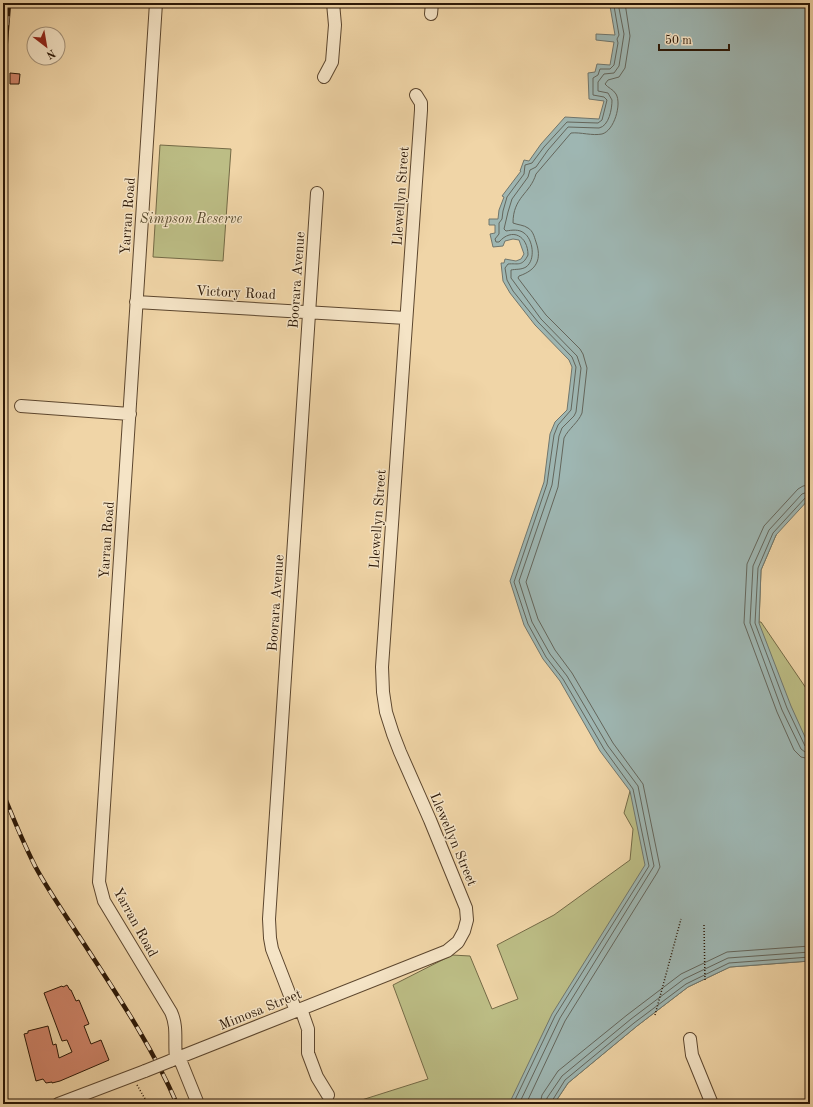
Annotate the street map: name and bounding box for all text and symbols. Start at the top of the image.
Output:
north arrow [26,26,66,66]
scale bar [659,26,729,52]
text: 50 m [665,34,692,47]
text: N [43,46,57,60]
street label: Llewellyn Street [391,146,411,246]
street label: Yarran Road [118,177,138,255]
park label: Simpson Reserve [140,212,242,227]
street label: Boorara Avenue [287,231,307,329]
street label: Victory Road [196,284,276,302]
street label: Llewellyn Street [368,469,388,569]
street label: Yarran Road [97,501,117,579]
street label: Boorara Avenue [266,554,286,652]
street label: Llewellyn Street [427,791,479,888]
street label: Yarran Road [110,885,160,960]
street label: Mimosa Street [217,987,304,1033]

